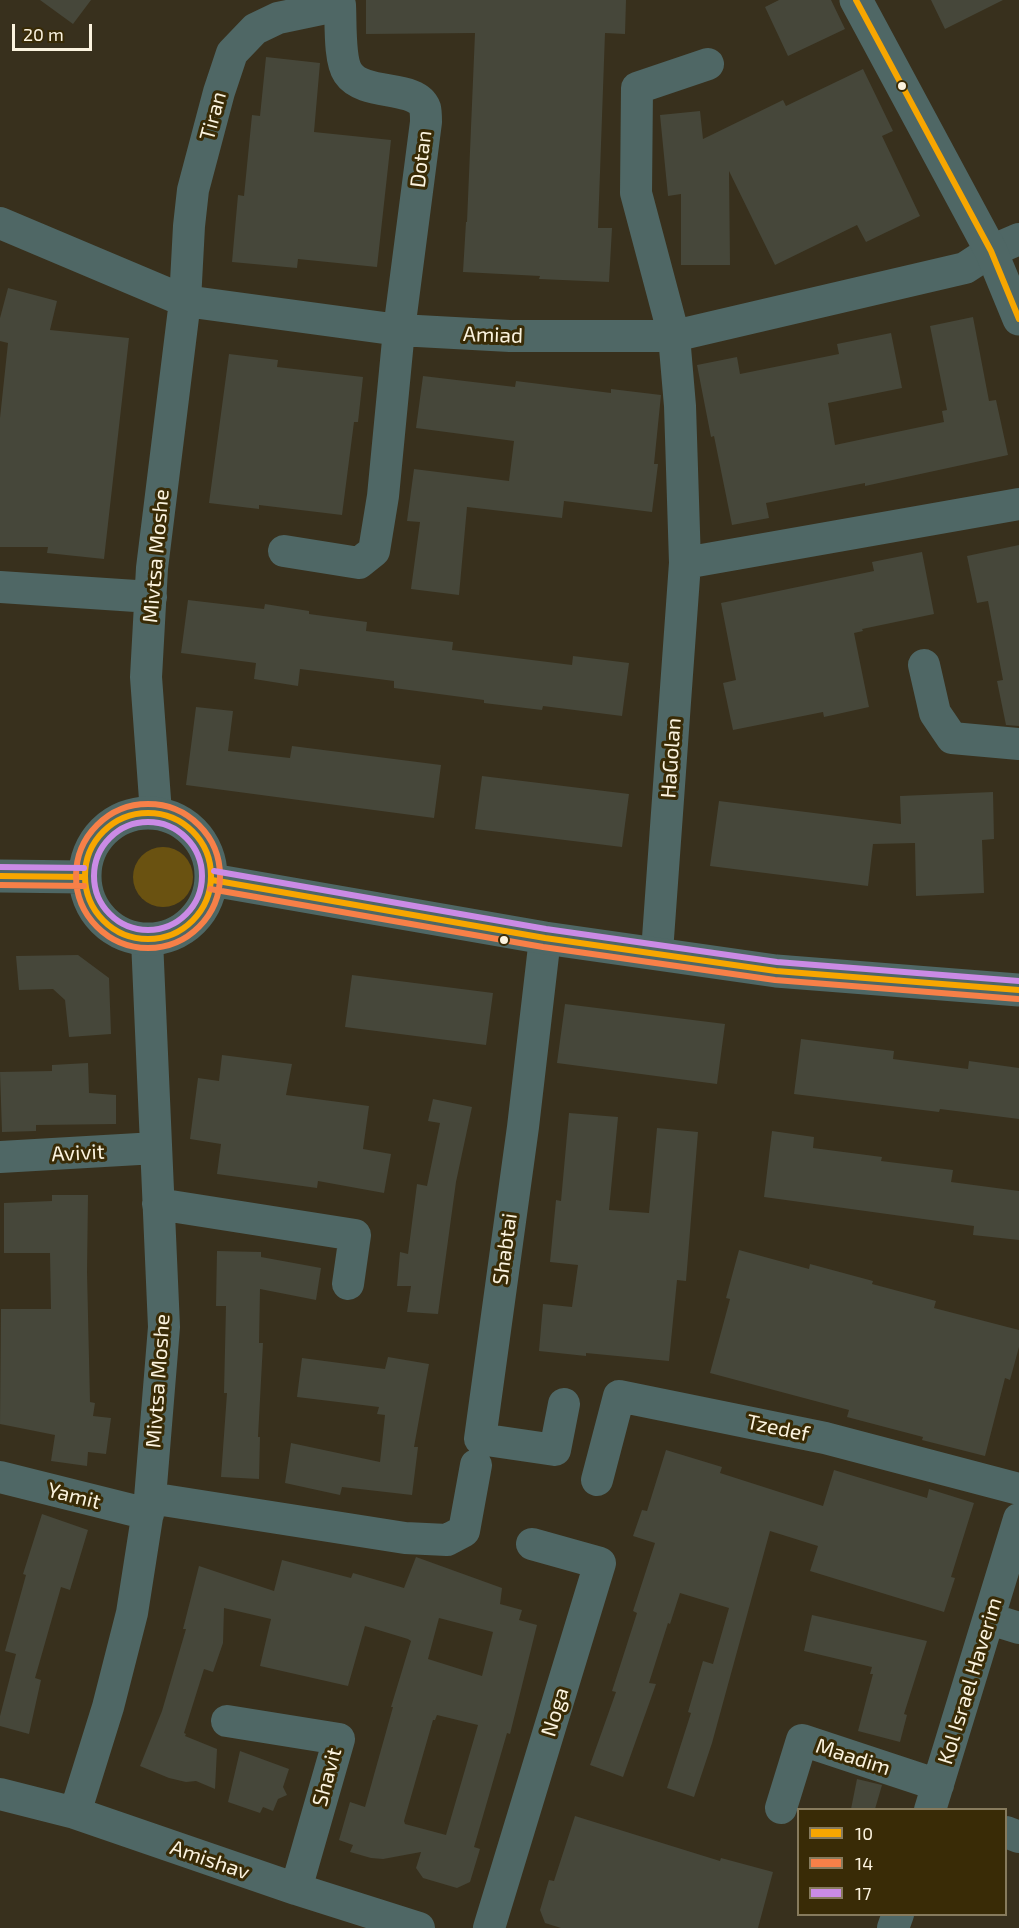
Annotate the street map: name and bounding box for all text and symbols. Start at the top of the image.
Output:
scale bar [15,12,94,50]
text: 20 m [23,23,64,45]
unlabelled marker [896,80,908,92]
street label: Tiran [194,89,232,143]
street label: Dotan [405,129,437,189]
street label: Amiad [462,321,524,349]
street label: Mivtsa Moshe [138,488,174,624]
street label: HaGolan [656,717,686,799]
unlabelled marker [498,934,510,946]
street label: Avivit [51,1139,105,1167]
street label: Shabtai [487,1211,523,1287]
street label: Mivtsa Moshe [141,1313,175,1449]
street label: Tzedef [744,1409,812,1447]
street label: Yamit [45,1477,103,1515]
street label: Kol Israel Haverim [933,1595,1007,1767]
street label: Noga [536,1684,574,1740]
street label: Maadim [812,1733,894,1781]
street label: Shavit [307,1745,347,1809]
legend [797,1808,1007,1916]
text: 10 [855,1822,873,1844]
street label: Amishav [167,1835,253,1885]
text: 14 [855,1852,873,1874]
text: 17 [855,1882,871,1904]

